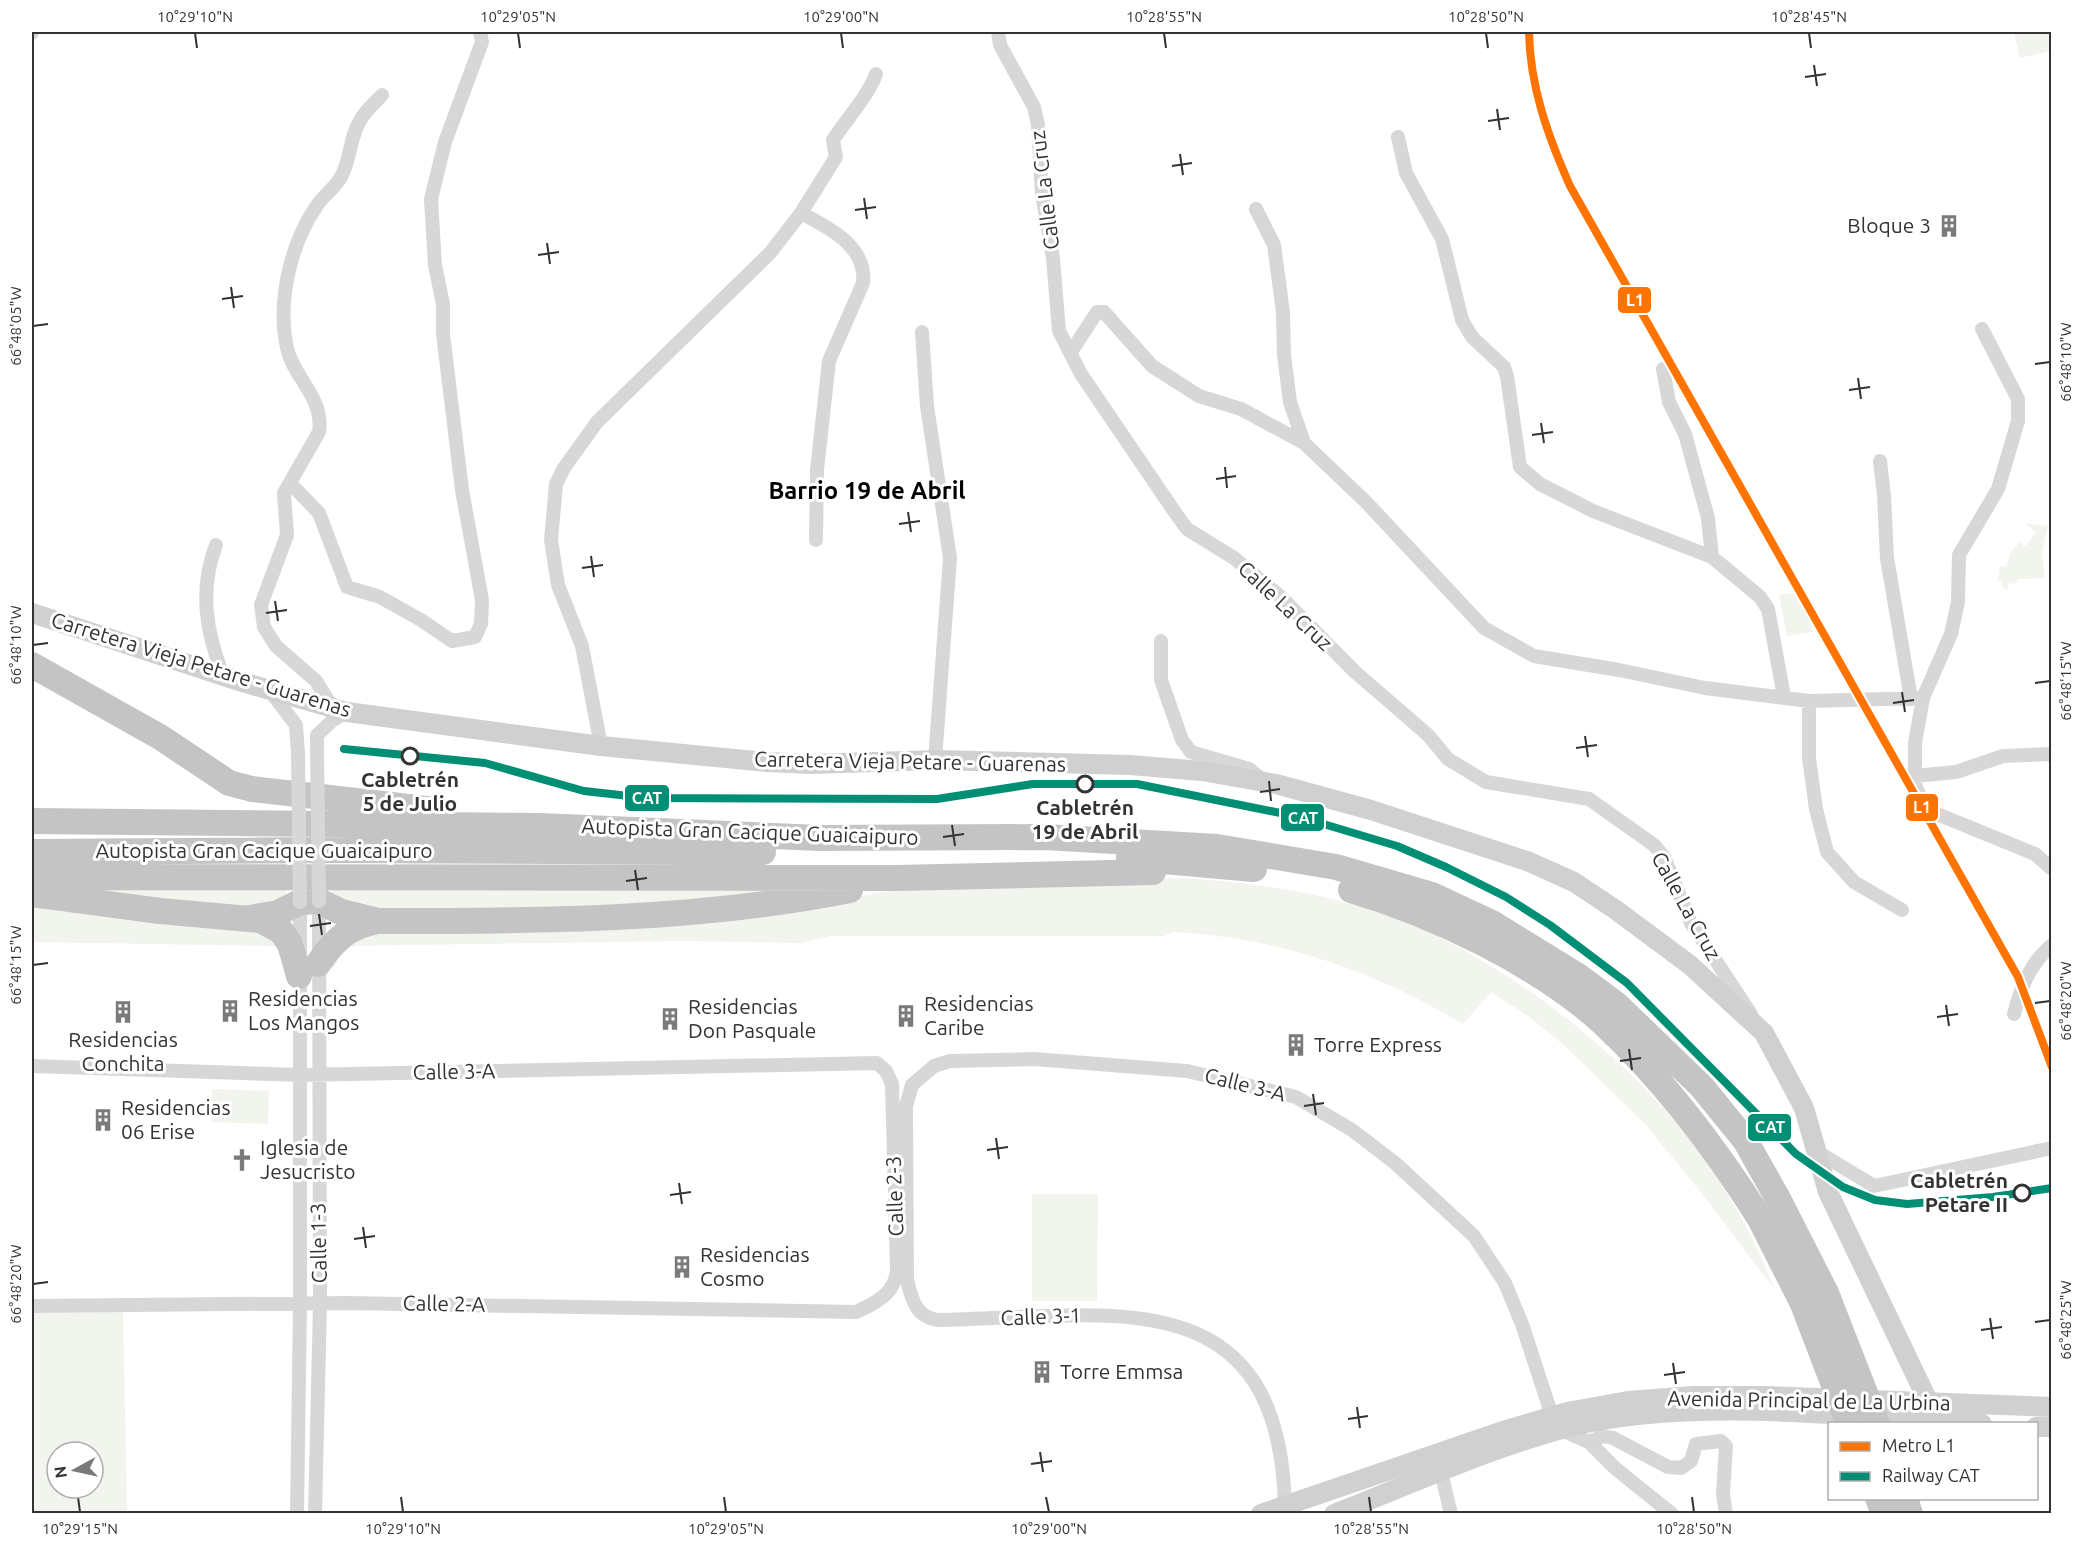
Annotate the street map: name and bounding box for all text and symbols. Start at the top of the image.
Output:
text: 10°29'10"N [157,8,233,25]
text: 10°29'05"N [480,8,556,25]
text: 10°29'00"N [803,8,879,25]
text: 10°28'55"N [1126,8,1202,25]
text: 10°28'50"N [1448,8,1524,25]
text: 10°28'45"N [1771,8,1847,25]
street label: Calle La Cruz [1025,129,1063,251]
place label: Bloque 3 [1847,213,1931,237]
building icon: Bloque 3 [1936,213,1962,239]
text: 66°48'05"W [7,286,24,366]
line badge: L1 [1617,286,1652,314]
text: L1 [1626,291,1644,309]
text: 66°48'10"W [2057,322,2074,402]
district label: Barrio 19 de Abril [768,477,966,504]
street label: Calle La Cruz [1234,556,1338,655]
text: 66°48'10"W [7,605,24,685]
street label: Carretera Vieja Petare - Guarenas [49,607,354,721]
text: 66°48'15"W [2057,641,2074,721]
street label: Carretera Vieja Petare - Guarenas [754,746,1066,776]
marker: Cabletrén 5 de Julio [401,747,419,765]
place label: Cabletrén 5 de Julio [361,767,459,815]
marker: Cabletrén 19 de Abril [1076,775,1094,793]
line badge: CAT [624,784,670,812]
text: CAT [632,789,663,807]
line badge: L1 [1905,793,1939,822]
place label: Cabletrén 19 de Abril [1032,795,1138,843]
text: L1 [1913,798,1931,816]
line badge: CAT [1280,803,1325,832]
text: CAT [1288,809,1319,827]
street label: Autopista Gran Cacique Guaicaipuro [581,813,919,849]
street label: Autopista Gran Cacique Guaicaipuro [95,838,433,862]
street label: Calle La Cruz [1647,847,1726,964]
text: 66°48'15"W [7,925,24,1005]
text: 66°48'20"W [2057,961,2074,1041]
place label: Residencias Los Mangos [248,986,359,1034]
place label: Residencias Caribe [924,991,1034,1039]
place label: Residencias Don Pasquale [688,994,816,1042]
building icon: Residencias Los Mangos [217,998,243,1024]
building icon: Residencias Conchita [110,999,136,1025]
building icon: Residencias Caribe [893,1003,919,1029]
building icon: Residencias Don Pasquale [657,1006,683,1032]
place label: Residencias Conchita [68,1027,178,1075]
building icon: Torre Express [1283,1032,1309,1058]
place label: Torre Express [1314,1032,1442,1056]
street label: Calle 3-A [412,1058,496,1084]
street label: Calle 3-A [1202,1062,1289,1106]
place label: Residencias 06 Erise [121,1095,231,1143]
building icon: Residencias 06 Erise [90,1107,116,1133]
line badge: CAT [1747,1113,1792,1142]
text: CAT [1755,1118,1786,1136]
place label: Iglesia de Jesucristo [260,1135,355,1183]
church icon: Iglesia de Jesucristo [229,1147,255,1173]
street label: Calle 2-3 [881,1155,907,1237]
place label: Cabletrén Petare II [1910,1168,2008,1216]
marker: Cabletrén Petare II [2013,1184,2031,1202]
street label: Calle 1-3 [305,1202,331,1284]
place label: Residencias Cosmo [700,1242,810,1290]
text: 66°48'20"W [7,1244,24,1324]
building icon: Residencias Cosmo [669,1254,695,1280]
text: 66°48'25"W [2057,1280,2074,1360]
street label: Calle 2-A [402,1290,486,1316]
street label: Calle 3-1 [1000,1303,1082,1329]
building icon: Torre Emmsa [1029,1359,1055,1385]
place label: Torre Emmsa [1060,1359,1183,1383]
street label: Avenida Principal de La Urbina [1667,1386,1951,1414]
legend [1828,1422,2038,1500]
text: Metro L1 [1882,1435,1955,1455]
north arrow [45,1440,105,1500]
text: N [50,1465,70,1479]
text: Railway CAT [1882,1465,1980,1485]
text: 10°29'15"N [42,1520,118,1537]
text: 10°29'10"N [365,1520,441,1537]
text: 10°29'05"N [688,1520,764,1537]
text: 10°29'00"N [1011,1520,1087,1537]
text: 10°28'55"N [1333,1520,1409,1537]
text: 10°28'50"N [1656,1520,1732,1537]

